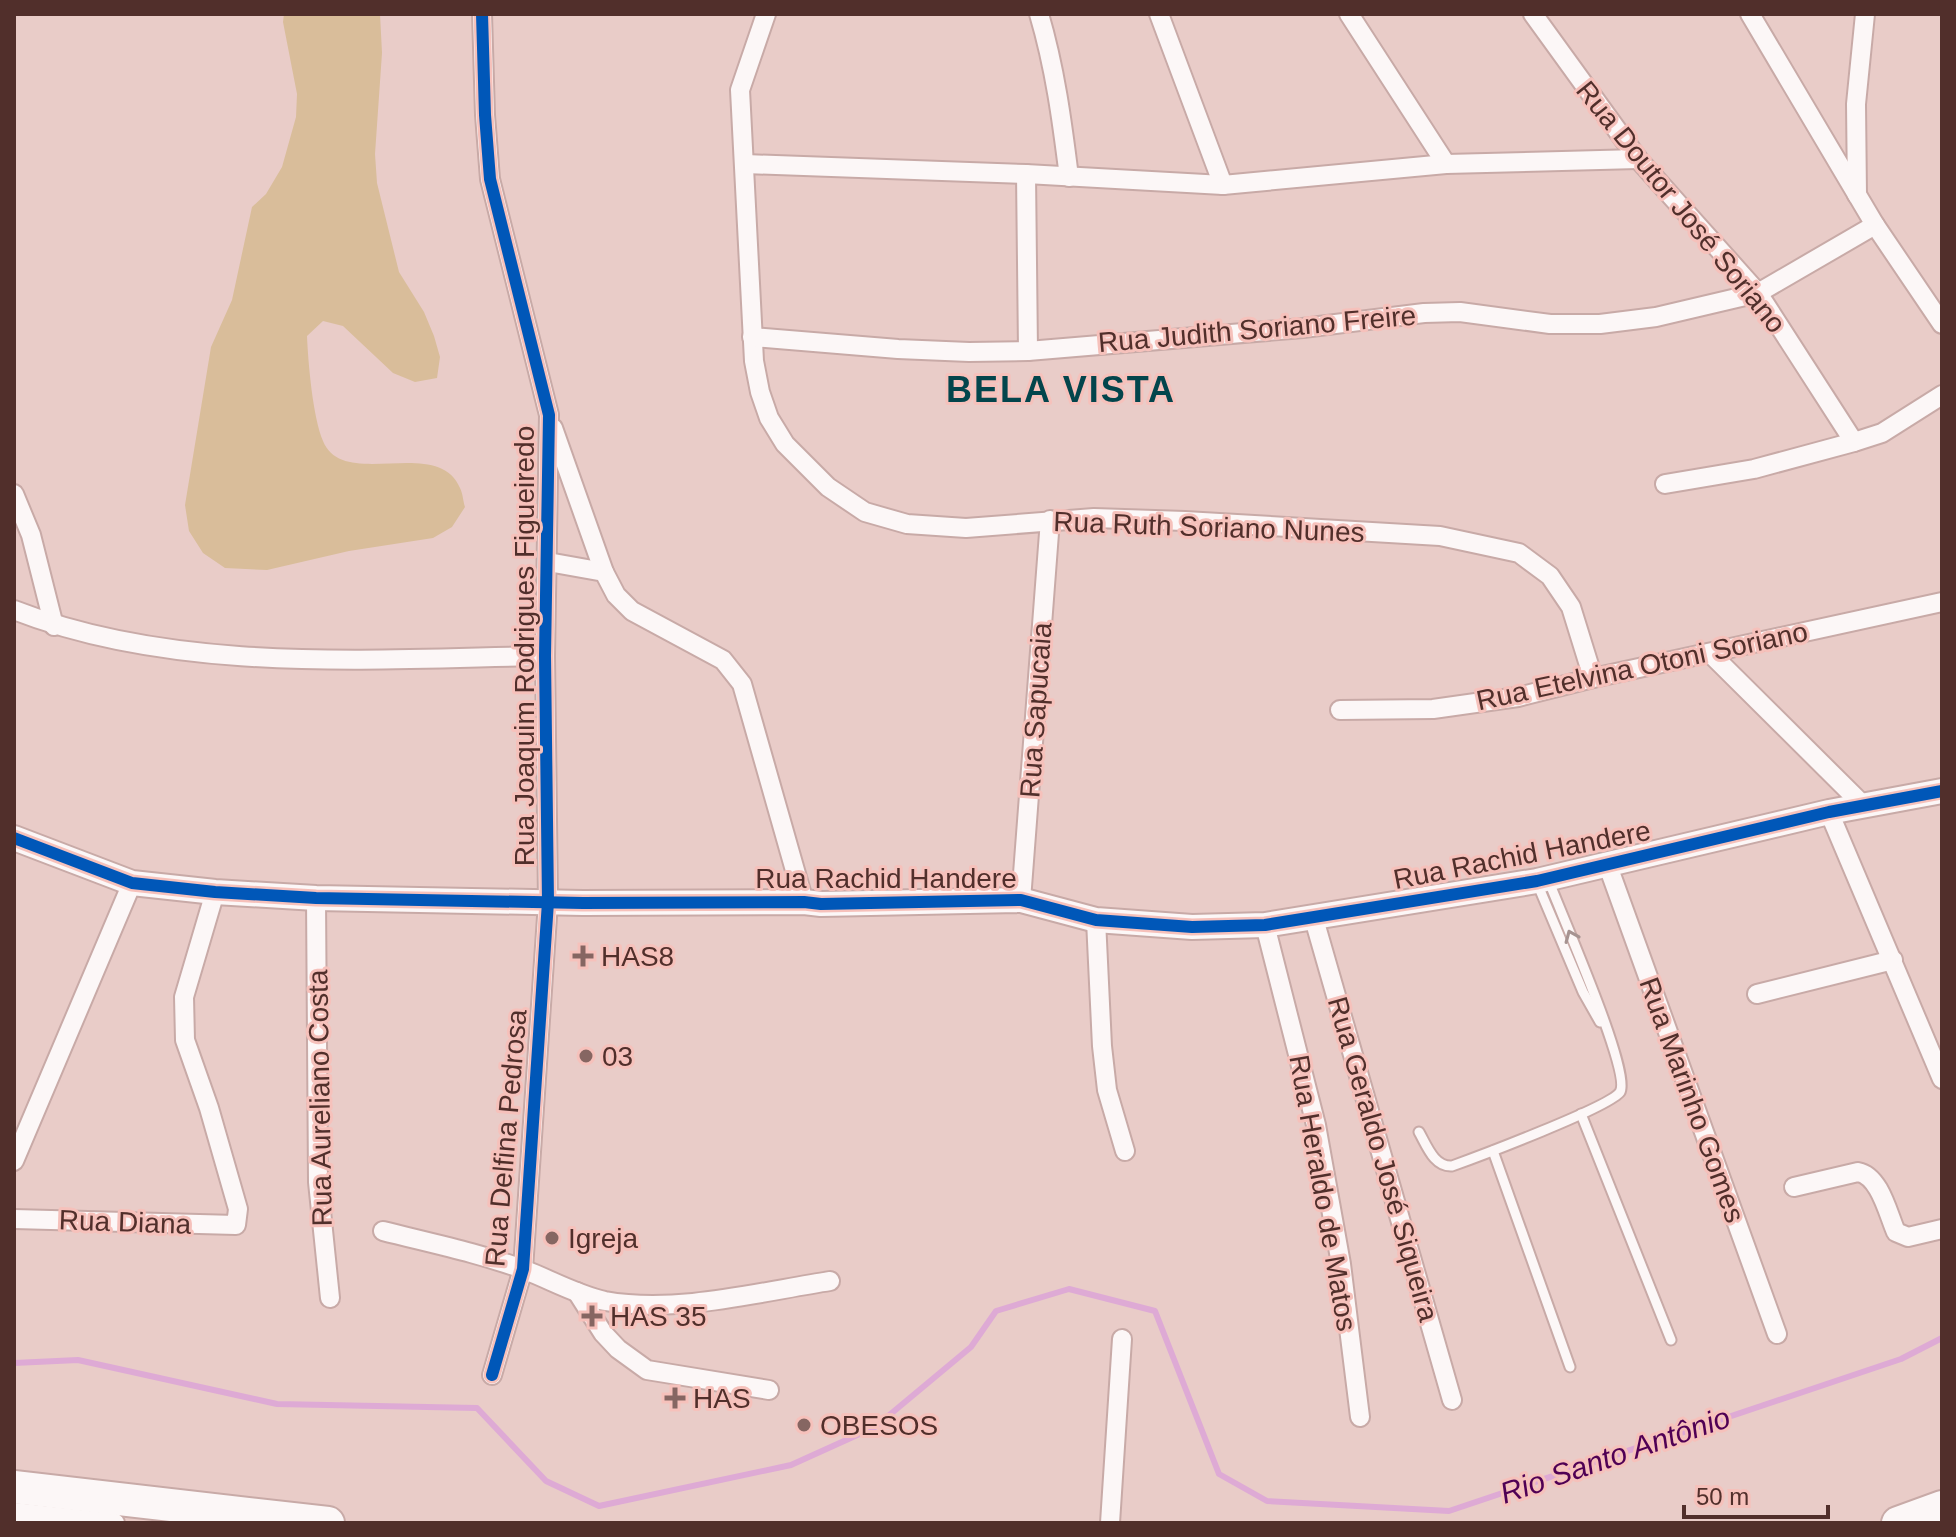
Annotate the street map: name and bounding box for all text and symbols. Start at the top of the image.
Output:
street label: Rua Doutor José Soriano [1570,75,1792,339]
street label: Rua Judith Soriano Freire [1097,300,1417,358]
district label: BELA VISTA [946,369,1176,410]
street label: Rua Joaquim Rodrigues Figueiredo [509,426,540,866]
street label: Rua Ruth Soriano Nunes [1053,506,1365,548]
street label: Rua Etelvina Otoni Soriano [1474,616,1810,716]
street label: Rua Sapucaia [1014,621,1058,799]
street label: Rua Rachid Handere [1391,815,1653,895]
street label: Rua Rachid Handere [755,863,1017,894]
one-way arrow [1565,929,1581,944]
place label: HAS8 [601,941,674,972]
marker: HAS8 [572,945,594,967]
street label: Rua Aureliano Costa [302,969,338,1227]
street label: Rua Marinho Gomes [1633,973,1751,1227]
street label: Rua Geraldo José Siqueira [1322,993,1444,1325]
street label: Rua Delfina Pedrosa [479,1008,533,1268]
place label: 03 [602,1041,633,1072]
marker: 03 [577,1047,595,1065]
street label: Rua Heraldo de Matos [1283,1052,1363,1334]
street label: Rua Diana [58,1204,192,1240]
place label: Igreja [568,1223,638,1254]
marker: Igreja [543,1229,561,1247]
place label: HAS 35 [610,1301,707,1332]
marker: HAS 35 [581,1305,603,1327]
place label: HAS [693,1383,751,1414]
marker: HAS [664,1387,686,1409]
water label: Rio Santo Antônio [1496,1400,1734,1510]
place label: OBESOS [820,1410,938,1441]
marker: OBESOS [795,1416,813,1434]
scale bar [1684,1469,1828,1519]
text: 50 m [1696,1483,1749,1510]

